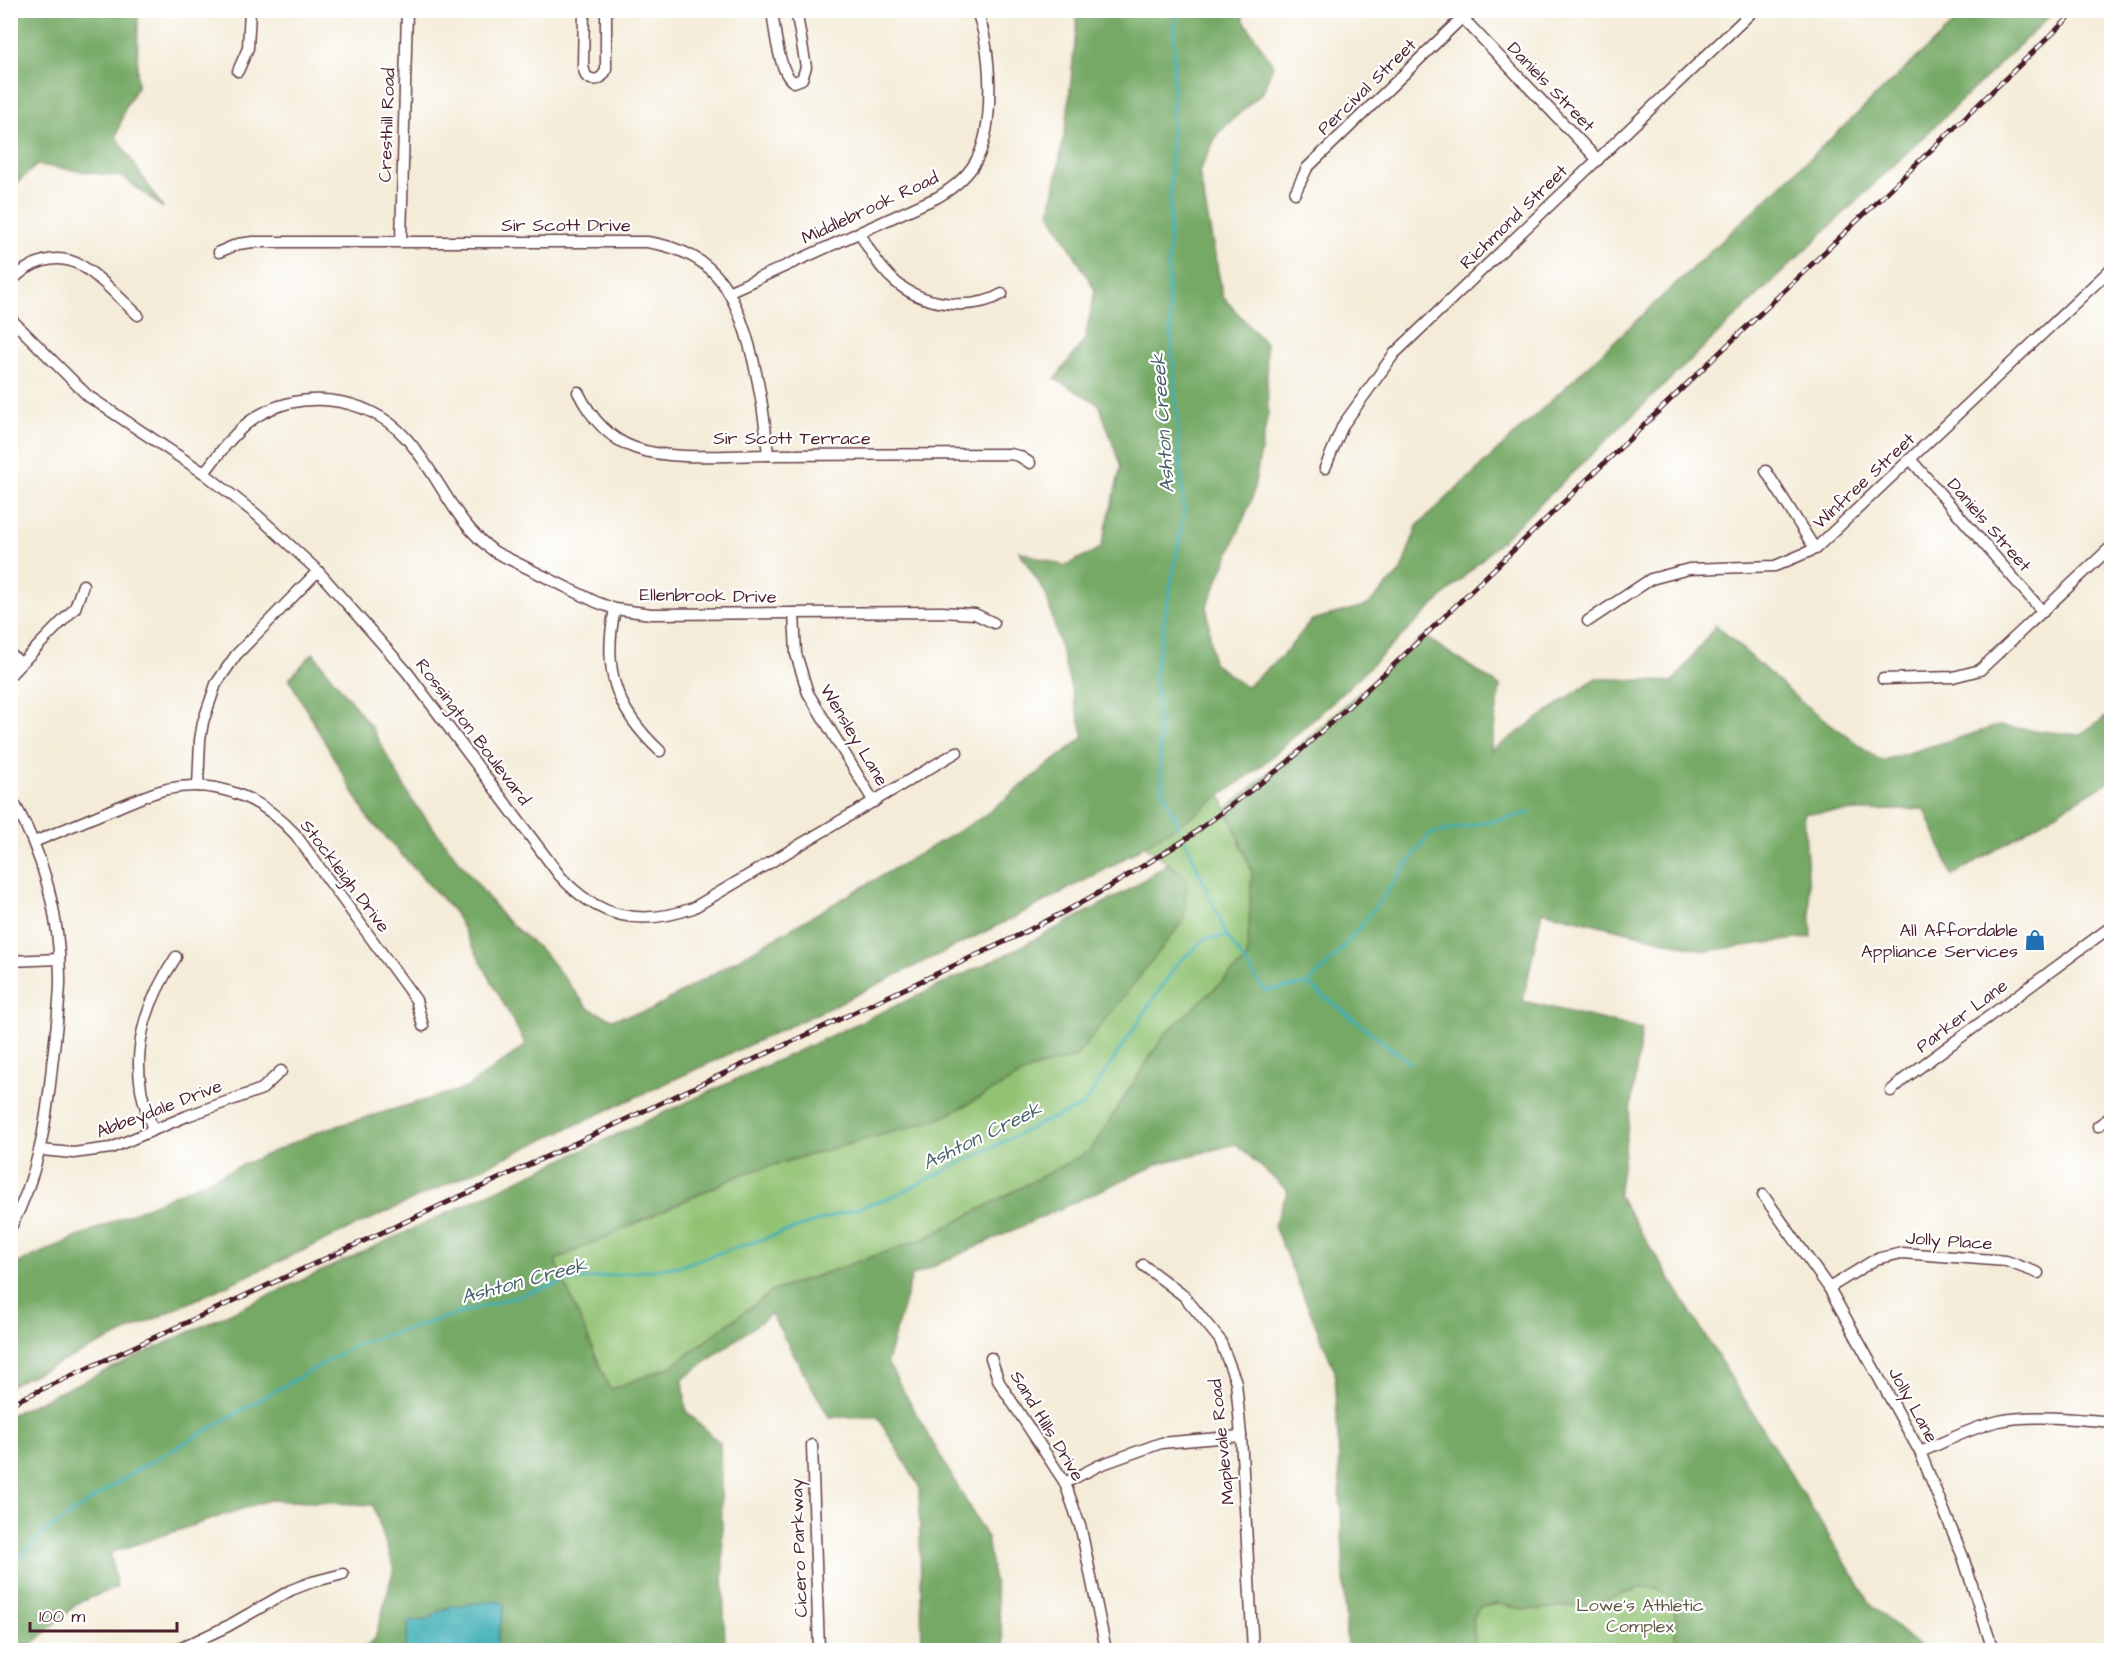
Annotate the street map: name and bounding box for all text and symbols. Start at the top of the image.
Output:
street label: Percival Street [1312,33,1423,141]
street label: Daniels Street [1501,36,1601,138]
street label: Cresthill Road [373,67,401,183]
street label: Richmond Street [1455,159,1574,275]
street label: Middlebrook Road [797,165,943,251]
street label: Sir Scott Drive [501,213,631,238]
water label: Ashton Creeek [1144,351,1182,494]
street label: Sir Scott Terrace [713,426,871,451]
street label: Winfree Street [1807,427,1921,535]
street label: Daniels Street [1941,473,2037,578]
street label: Ellenbrook Drive [639,582,777,610]
street label: Rossington Boulevard [409,653,537,811]
street label: Wensley Lane [813,679,894,791]
street label: Stockleigh Drive [293,814,396,938]
place label: All Affordable Appliance Services [1861,918,2018,964]
shop icon: All Affordable Appliance Services [2023,928,2047,952]
street label: Parker Lane [1911,973,2013,1059]
street label: Abbeydale Drive [92,1073,226,1145]
water label: Ashton Creek [918,1095,1047,1177]
street label: Jolly Place [1905,1225,1994,1258]
water label: Ashton Creek [458,1251,591,1311]
street label: Jolly Lane [1881,1363,1944,1448]
street label: Sand Hills Drive [1004,1366,1090,1486]
street label: Maplevale Road [1203,1378,1241,1506]
street label: Cicero Parkway [784,1478,815,1618]
park label: Lowe's Athletic Complex [1576,1593,1704,1639]
scale bar [30,1595,177,1633]
text: 100 m [39,1604,85,1629]

